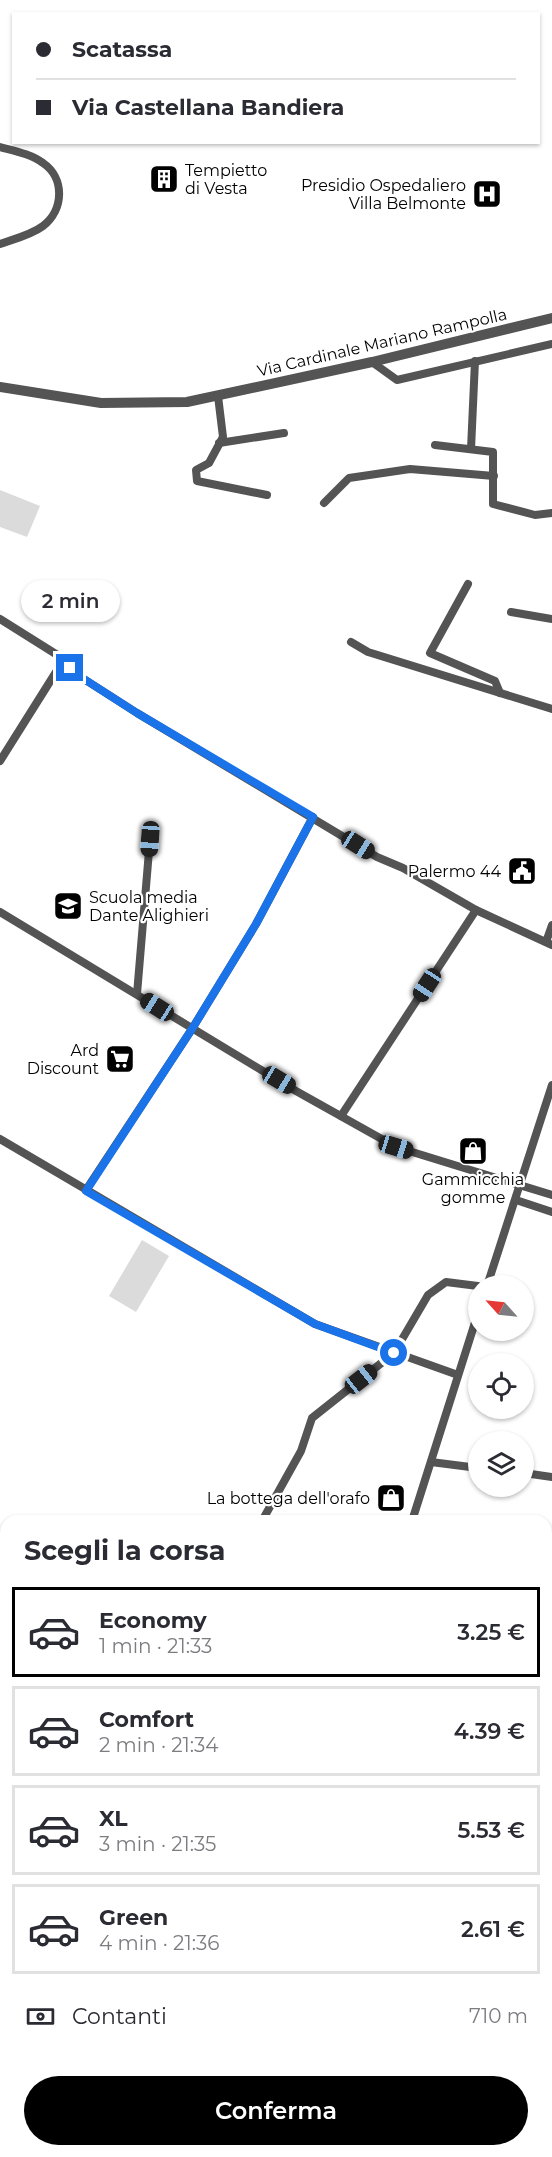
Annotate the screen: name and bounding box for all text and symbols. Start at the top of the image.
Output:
text: Scatassa [72,36,172,63]
text: Via Castellana Bandiera [72,94,344,121]
place label: Tempietto di Vesta [185,161,267,198]
building icon: Tempietto di Vesta [148,163,180,195]
place label: Presidio Ospedaliero Villa Belmonte [301,176,466,213]
hospital icon: Presidio Ospedaliero Villa Belmonte [471,178,503,210]
street label: Via Cardinale Mariano Rampolla [255,304,509,381]
callout: 2 min [20,581,119,623]
text: 2 min [42,589,99,613]
route end [56,654,83,681]
car [140,820,160,858]
car [338,828,378,862]
public building icon: Palermo 44 [506,855,538,887]
place label: Palermo 44 [408,862,501,881]
place label: Scuola media Dante Alighieri [89,888,209,925]
school or university icon: Scuola media Dante Alighieri [52,890,84,922]
car [410,965,444,1005]
car [137,990,177,1024]
place label: Ard Discount [27,1041,99,1078]
supermarket icon: Ard Discount [104,1043,136,1075]
car [259,1063,299,1097]
car [376,1133,416,1161]
shop icon: Gammicchia gomme [457,1135,489,1167]
place label: Gammicchia gomme [422,1170,524,1207]
north arrow [468,1275,534,1341]
map controls [468,1275,534,1497]
route start [380,1339,407,1366]
button: locate [468,1353,534,1419]
car [341,1361,381,1397]
button: layers [468,1431,534,1497]
shop icon: La bottega dell'orafo [375,1482,407,1514]
place label: La bottega dell'orafo [207,1489,370,1508]
text: Scegli la corsa [24,1534,225,1567]
icon: car [27,1605,81,1659]
text: Economy [99,1607,207,1634]
text: 3.25 € [457,1619,525,1646]
text: 1 min · 21:33 [99,1634,212,1658]
icon: car [27,1704,81,1758]
text: Comfort [99,1706,194,1733]
text: 4.39 € [454,1718,525,1745]
text: 2 min · 21:34 [99,1733,219,1757]
icon: car [27,1803,81,1857]
text: XL [99,1805,128,1832]
text: 5.53 € [457,1817,525,1844]
text: 3 min · 21:35 [99,1832,216,1856]
icon: car [27,1902,81,1956]
text: Green [99,1904,168,1931]
text: 2.61 € [461,1916,525,1943]
text: 4 min · 21:36 [99,1931,219,1955]
icon: cash [24,2000,57,2033]
text: Contanti [72,2003,167,2030]
text: 710 m [469,2004,528,2028]
button: Conferma [24,2076,528,2145]

